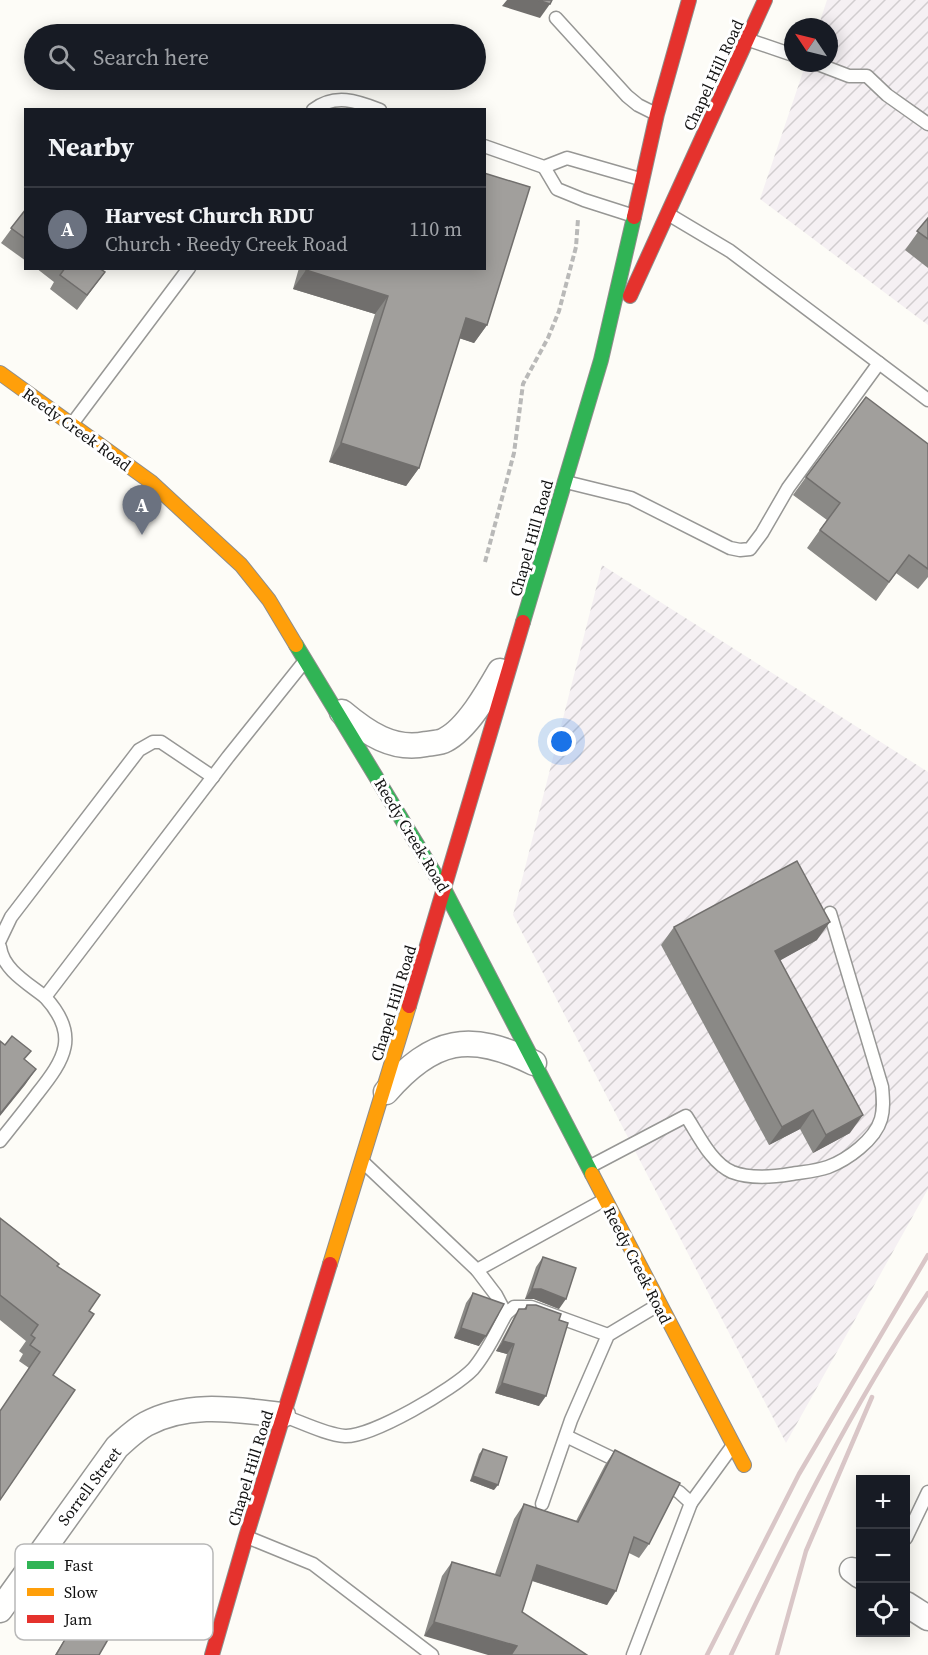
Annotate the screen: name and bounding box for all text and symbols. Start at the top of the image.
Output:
street label: Chapel Hill Road [678,16,748,134]
north arrow [784,18,838,72]
search box [24,24,486,90]
icon: search [45,41,78,74]
text: Search here [93,42,209,72]
text: Nearby [48,129,134,165]
text: Harvest Church RDU [105,200,314,230]
text: A [61,215,74,243]
text: 110 m [409,215,462,243]
text: Church · Reedy Creek Road [105,230,348,258]
street label: Reedy Creek Road [18,382,136,476]
street label: Chapel Hill Road [504,477,558,599]
pin: A [122,486,162,535]
your location [547,727,576,756]
street label: Reedy Creek Road [369,774,455,896]
street label: Chapel Hill Road [365,942,421,1064]
street label: Reedy Creek Road [599,1203,677,1327]
street label: Chapel Hill Road [222,1407,278,1529]
street label: Sorrell Street [52,1442,126,1530]
map controls [856,1475,910,1637]
button: + [856,1475,910,1529]
button: − [856,1529,910,1583]
legend [15,1544,213,1640]
text: Fast [64,1554,94,1576]
text: Slow [64,1581,99,1603]
button: locate [856,1583,910,1637]
text: Jam [63,1608,92,1630]

